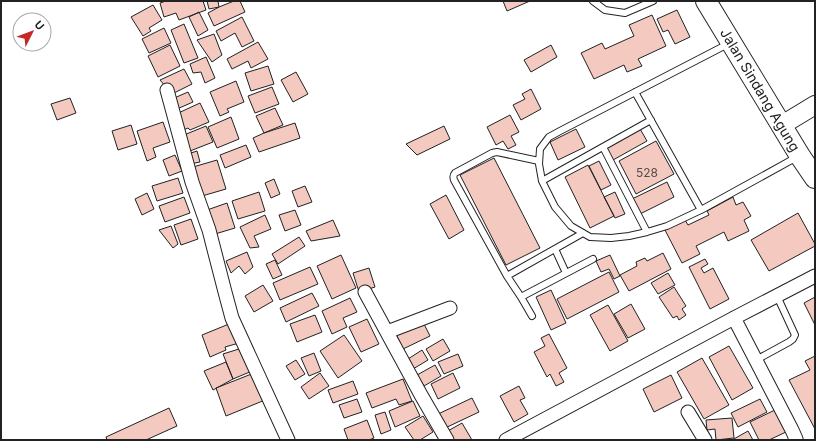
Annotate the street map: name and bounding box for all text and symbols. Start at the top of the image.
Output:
north arrow [12,12,52,52]
text: U [32,18,47,33]
street label: Jalan Sindang Agung [717,25,804,154]
house number: 528 [636,165,658,180]

